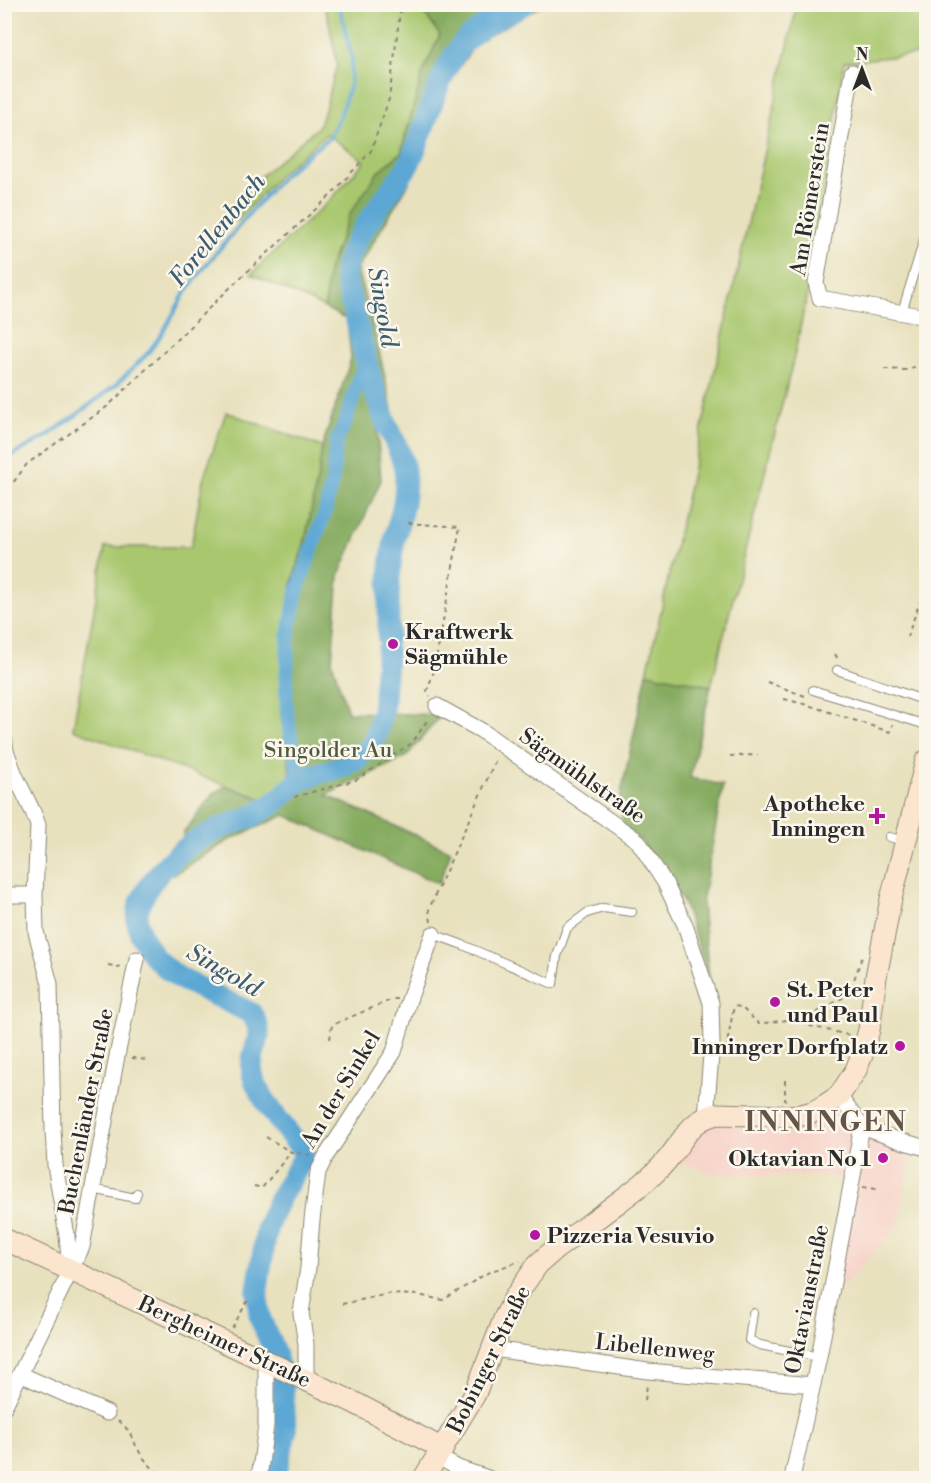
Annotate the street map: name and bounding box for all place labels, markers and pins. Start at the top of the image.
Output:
place label: Kraftwerk Sägmühle [405,619,513,671]
marker: Kraftwerk Sägmühle [386,637,400,651]
place label: Apotheke Inningen [763,791,865,843]
marker: Apotheke Inningen [870,809,884,823]
place label: St. Peter und Paul [787,977,878,1029]
marker: St. Peter und Paul [768,995,782,1009]
place label: Inninger Dorfplatz [692,1034,888,1061]
marker: Inninger Dorfplatz [893,1039,907,1053]
place label: Oktavian No 1 [728,1146,871,1173]
marker: Oktavian No 1 [876,1151,890,1165]
place label: Pizzeria Vesuvio [547,1223,715,1250]
marker: Pizzeria Vesuvio [528,1228,542,1242]

